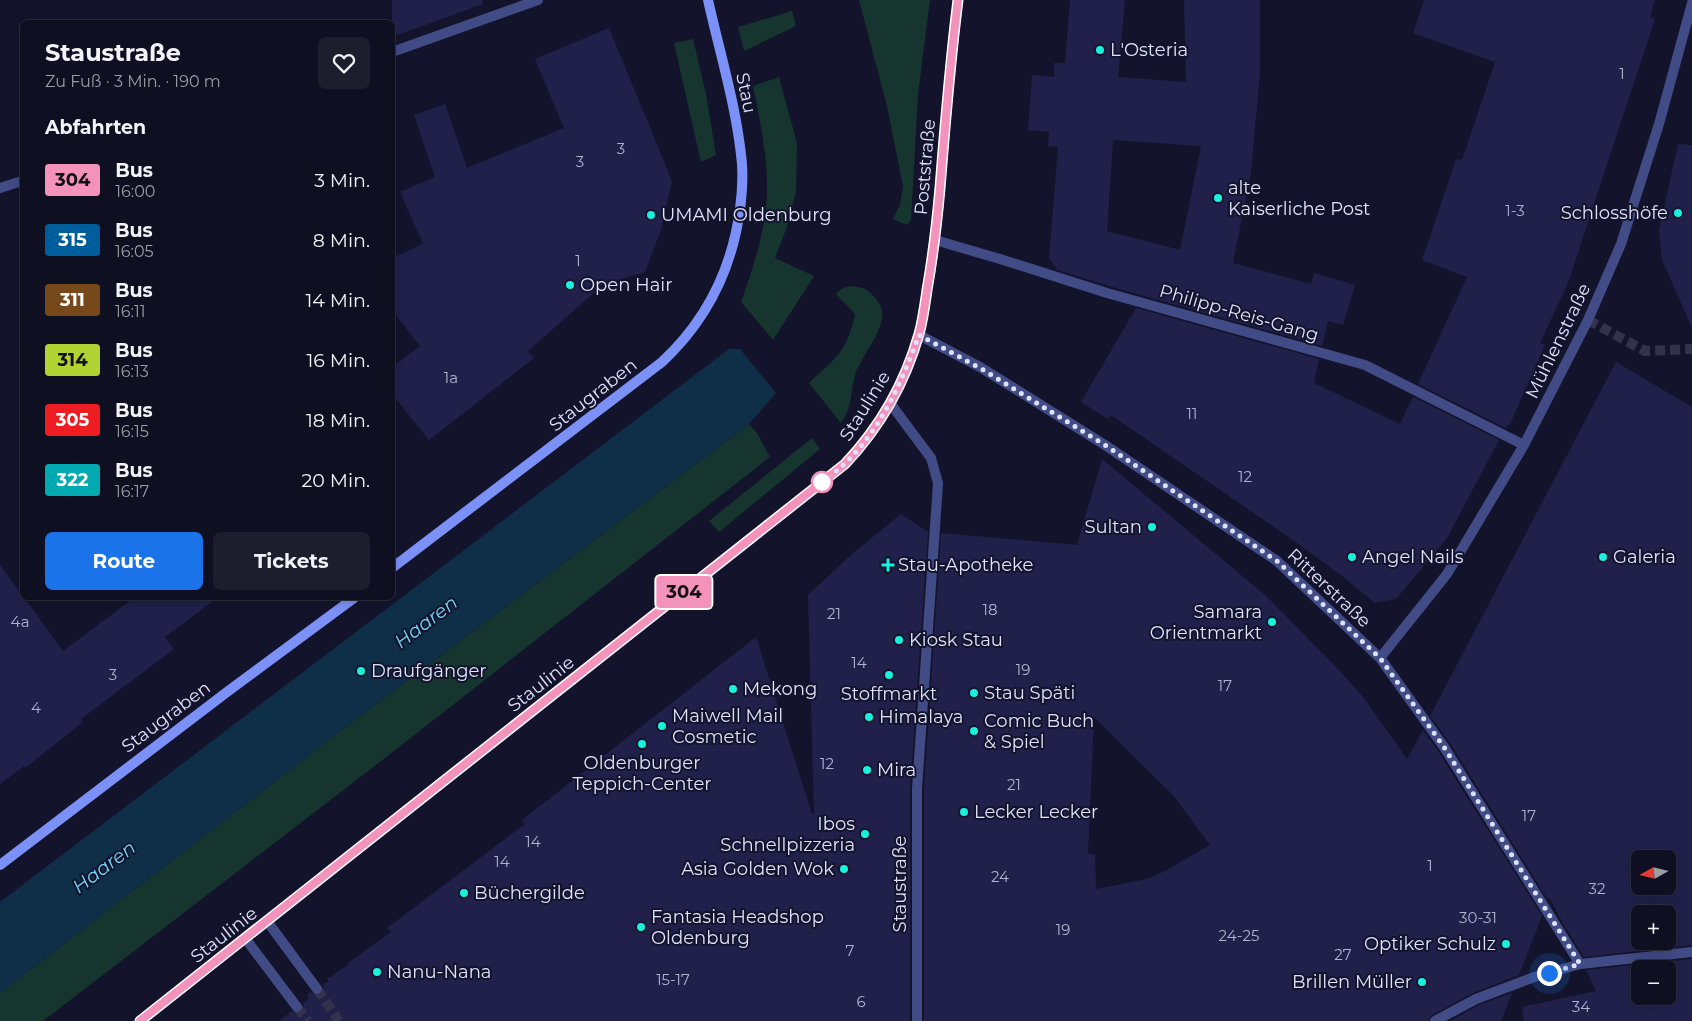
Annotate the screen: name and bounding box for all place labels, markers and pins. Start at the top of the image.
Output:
place label: L'Osteria [1110,39,1188,61]
marker: L'Osteria [1094,44,1106,56]
place label: alte Kaiserliche Post [1228,177,1370,220]
marker: alte Kaiserliche Post [1212,192,1224,204]
place label: Schlosshöfe [1561,202,1668,224]
place label: UMAMI Oldenburg [661,204,832,226]
marker: Schlosshöfe [1672,207,1684,219]
marker: UMAMI Oldenburg [645,209,657,221]
place label: Open Hair [580,274,672,296]
marker: Open Hair [564,279,576,291]
unlabelled marker [811,471,833,493]
place label: Sultan [1084,516,1142,538]
marker: Sultan [1146,521,1158,533]
place label: Angel Nails [1362,546,1464,568]
place label: Galeria [1613,546,1676,568]
marker: Angel Nails [1346,551,1358,563]
marker: Galeria [1597,551,1609,563]
place label: Stau-Apotheke [898,554,1033,576]
marker: Stau-Apotheke [882,559,894,571]
place label: Samara Orientmarkt [1150,601,1262,644]
marker: Samara Orientmarkt [1266,616,1278,628]
place label: Kiosk Stau [909,629,1003,651]
marker: Kiosk Stau [893,634,905,646]
place label: Draufgänger [371,660,487,682]
marker: Draufgänger [355,665,367,677]
marker: Stoffmarkt [883,669,895,681]
place label: Mekong [743,678,817,700]
place label: Stau Späti [984,682,1075,704]
marker: Mekong [727,683,739,695]
place label: Stoffmarkt [841,683,937,705]
marker: Stau Späti [968,687,980,699]
place label: Maiwell Mail Cosmetic [672,705,783,748]
place label: Himalaya [879,706,963,728]
place label: Comic Buch & Spiel [984,710,1094,753]
marker: Himalaya [863,711,875,723]
marker: Maiwell Mail Cosmetic [656,720,668,732]
marker: Comic Buch & Spiel [968,725,980,737]
marker: Oldenburger Teppich-Center [636,738,648,750]
place label: Oldenburger Teppich-Center [572,752,712,795]
place label: Mira [877,759,916,781]
marker: Mira [861,764,873,776]
place label: Lecker Lecker [974,801,1098,823]
marker: Lecker Lecker [958,806,970,818]
place label: Ibos Schnellpizzeria [720,813,855,856]
marker: Ibos Schnellpizzeria [859,828,871,840]
place label: Asia Golden Wok [681,858,834,880]
marker: Asia Golden Wok [838,863,850,875]
place label: Büchergilde [474,882,585,904]
marker: Büchergilde [458,887,470,899]
place label: Fantasia Headshop Oldenburg [651,906,824,949]
marker: Fantasia Headshop Oldenburg [635,921,647,933]
place label: Optiker Schulz [1364,933,1496,955]
marker: Optiker Schulz [1500,938,1512,950]
place label: Nanu-Nana [387,961,491,983]
marker: Nanu-Nana [371,966,383,978]
place label: Brillen Müller [1292,971,1412,993]
marker: Brillen Müller [1416,976,1428,988]

